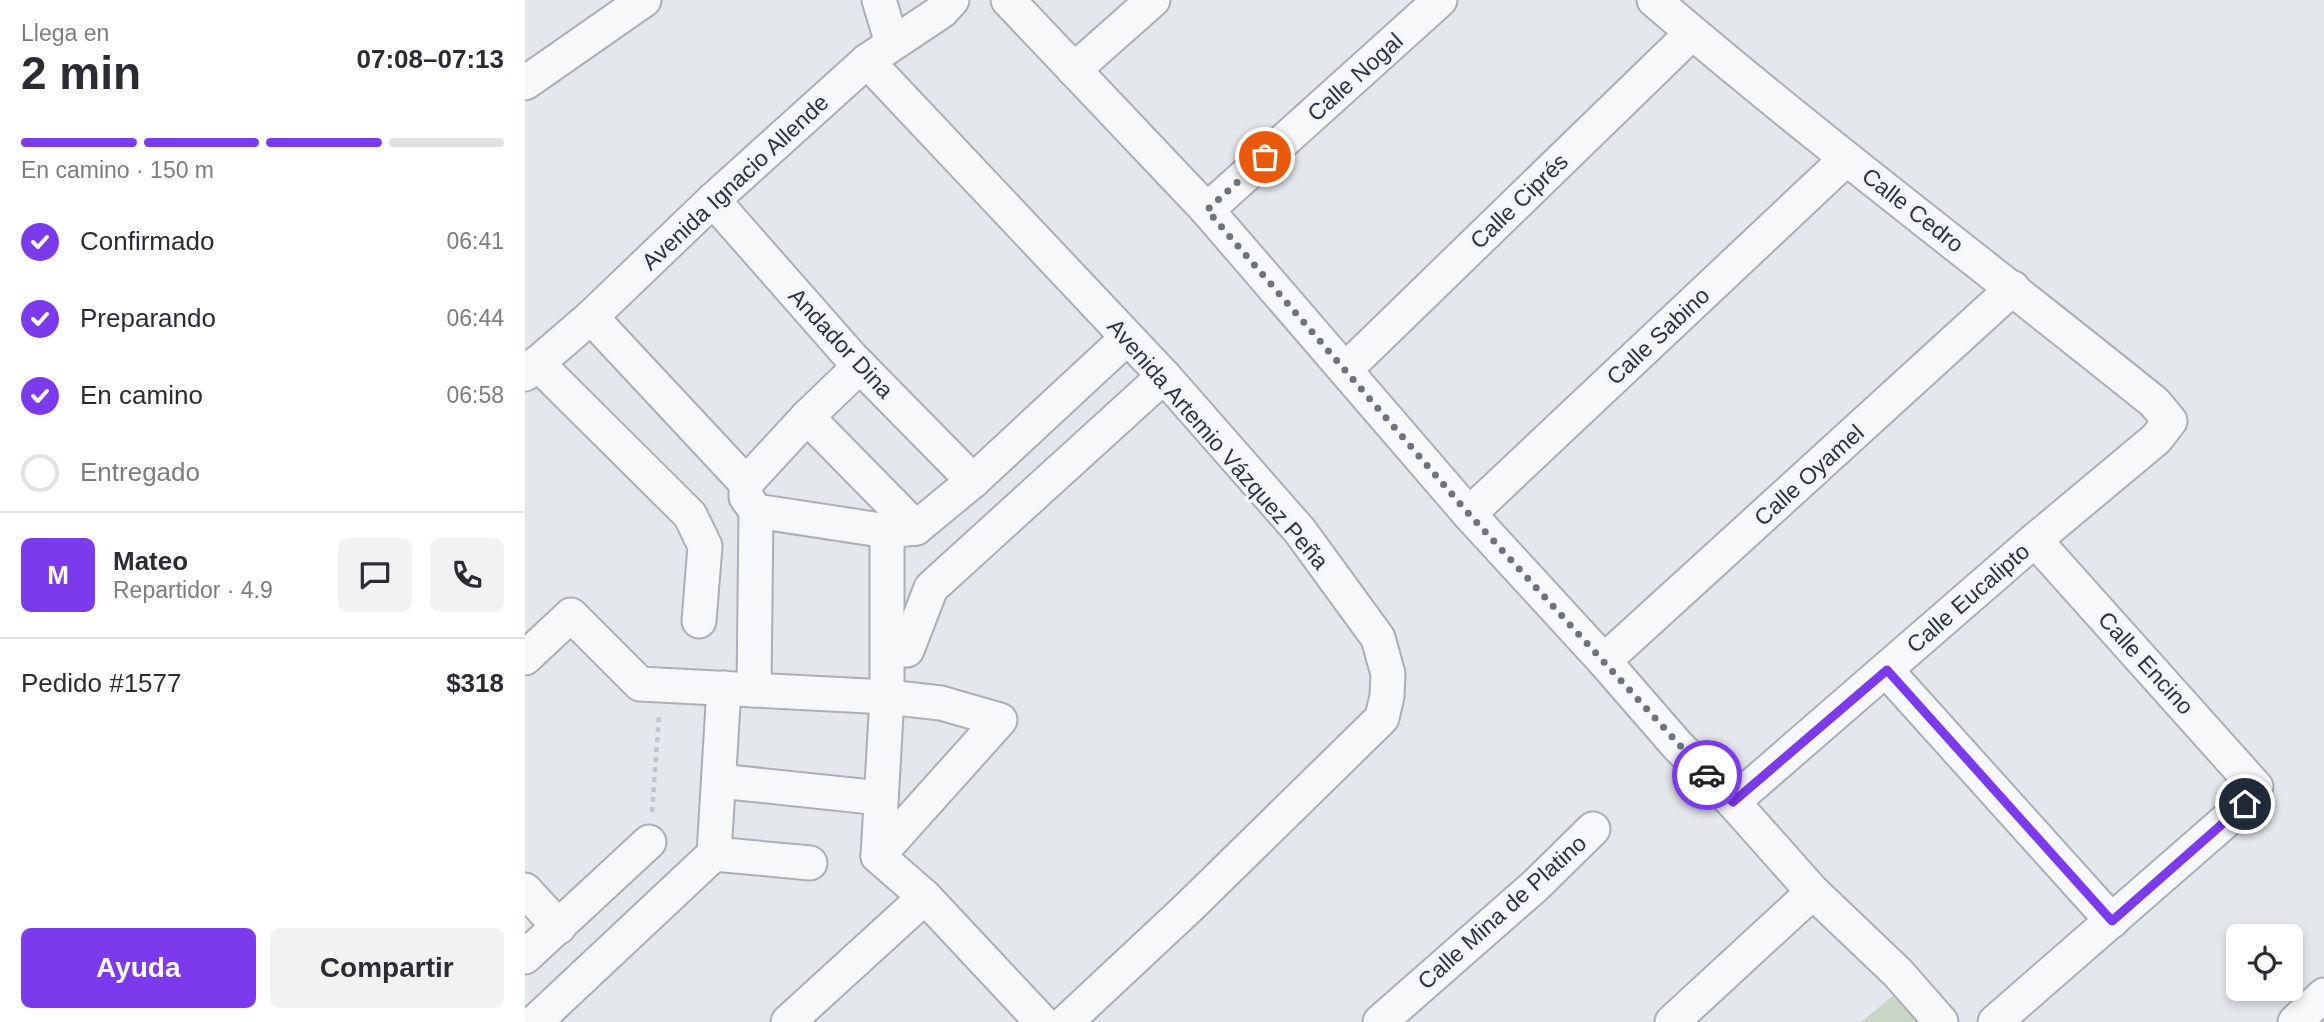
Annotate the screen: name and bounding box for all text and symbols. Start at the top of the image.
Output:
text: Llega en [21,20,109,46]
street label: Calle Nogal [1302,28,1408,126]
text: 07:08–07:13 [357,44,504,74]
text: 2 min [21,47,141,99]
street label: Avenida Ignacio Allende [637,89,833,275]
pin [1235,127,1295,187]
icon: bag [1246,138,1284,176]
street label: Calle Ciprés [1465,148,1573,254]
text: En camino · 150 m [21,157,214,183]
street label: Calle Cedro [1857,162,1969,258]
icon: check [21,223,59,261]
text: Confirmado [80,226,214,256]
text: 06:41 [446,228,504,254]
street label: Calle Sabino [1601,282,1715,390]
street label: Andador Dina [784,283,899,403]
icon: check [21,300,59,338]
text: Preparando [80,303,216,333]
text: 06:44 [446,305,504,331]
street label: Avenida Artemio Vázquez Peña [1102,314,1334,575]
icon: check [21,377,59,415]
text: En camino [80,380,203,410]
text: 06:58 [446,382,504,408]
street label: Calle Oyamel [1749,419,1869,531]
text: Entregado [80,457,200,487]
button: chat [338,538,412,612]
button: phone [430,538,504,612]
street label: Calle Eucalipto [1902,538,2034,658]
text: Mateo [113,546,188,576]
text: M [47,560,69,590]
text: Repartidor · 4.9 [113,577,273,603]
street label: Calle Encino [2093,606,2199,720]
text: Pedido #1577 [21,668,181,698]
text: $318 [446,668,504,698]
courier [1672,740,1742,810]
icon: car [1688,756,1726,794]
pin [2215,774,2275,834]
icon: home [2226,785,2264,823]
street label: Calle Mina de Platino [1413,830,1591,994]
map controls [2226,924,2303,1001]
button: locate [2226,924,2303,1001]
button: Ayuda [21,928,256,1008]
button: Compartir [270,928,504,1008]

